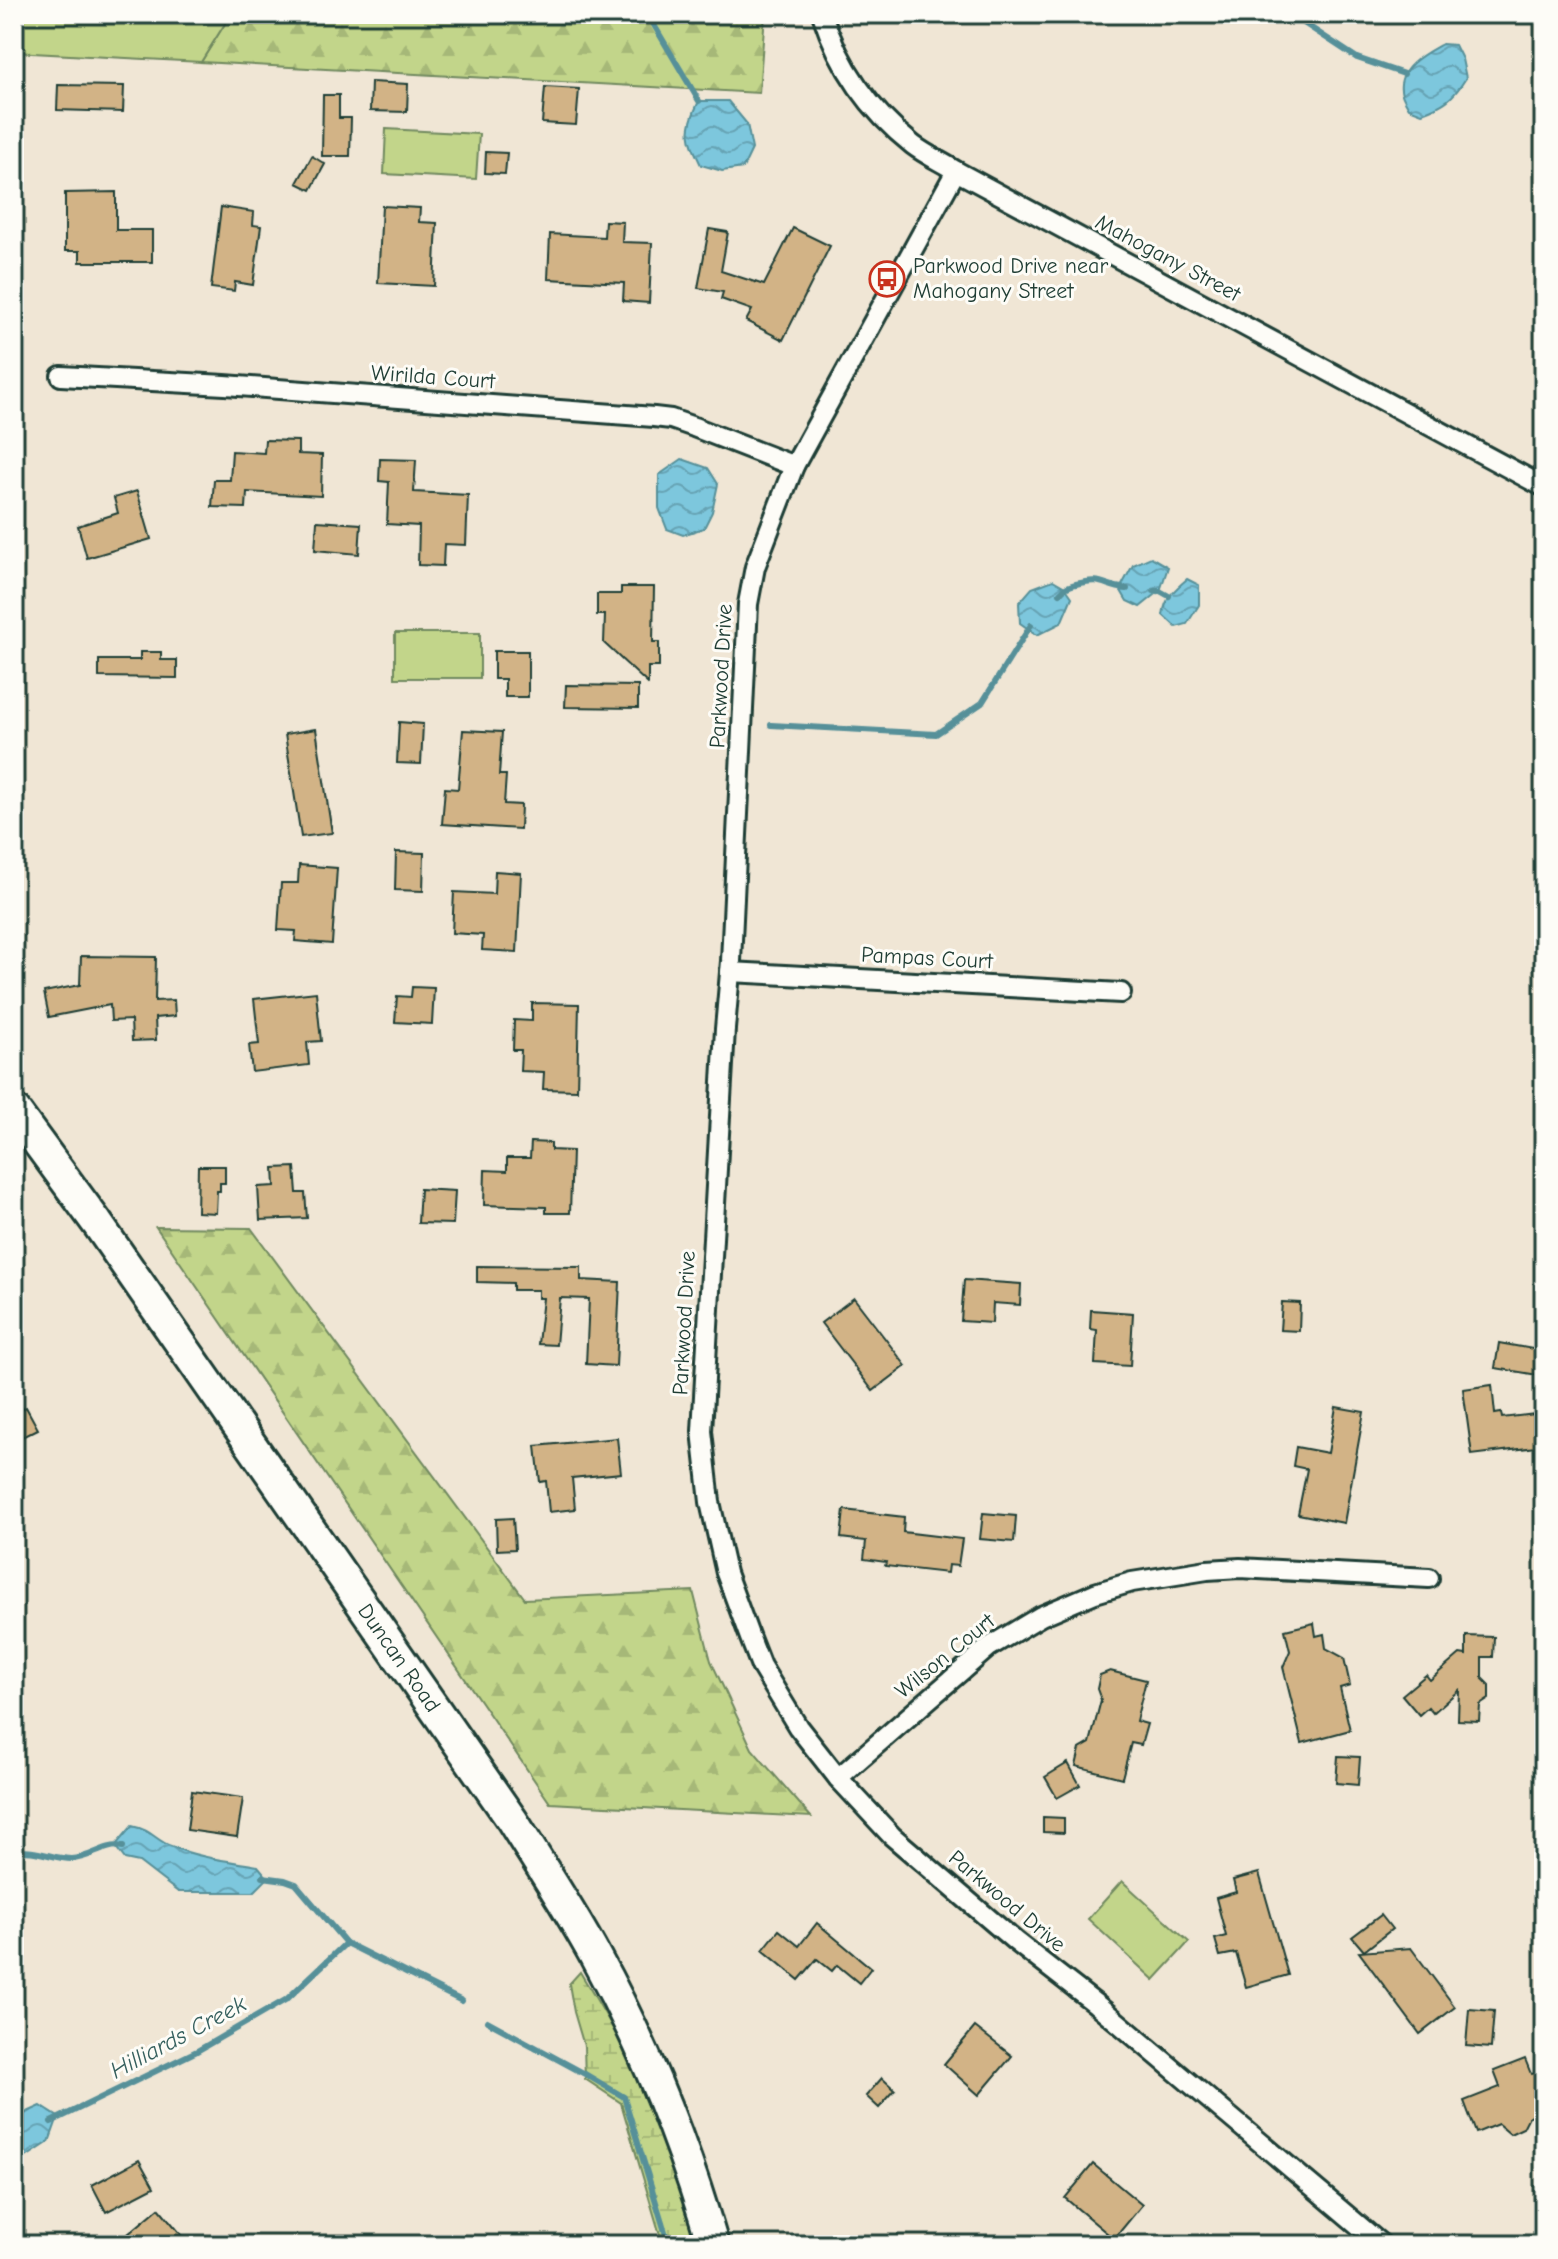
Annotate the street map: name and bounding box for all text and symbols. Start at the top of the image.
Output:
street label: Mahogany Street [1091,209,1246,308]
place label: Parkwood Drive near Mahogany Street [913,253,1108,304]
bus stop icon: Parkwood Drive near Mahogany Street [868,260,906,298]
street label: Wirilda Court [370,360,497,394]
street label: Parkwood Drive [704,603,738,749]
street label: Pampas Court [860,942,994,974]
street label: Parkwood Drive [667,1250,701,1396]
street label: Duncan Road [352,1599,446,1717]
street label: Wilson Court [890,1608,1001,1704]
street label: Parkwood Drive [943,1845,1071,1957]
water label: Hilliards Creek [105,1989,251,2085]

